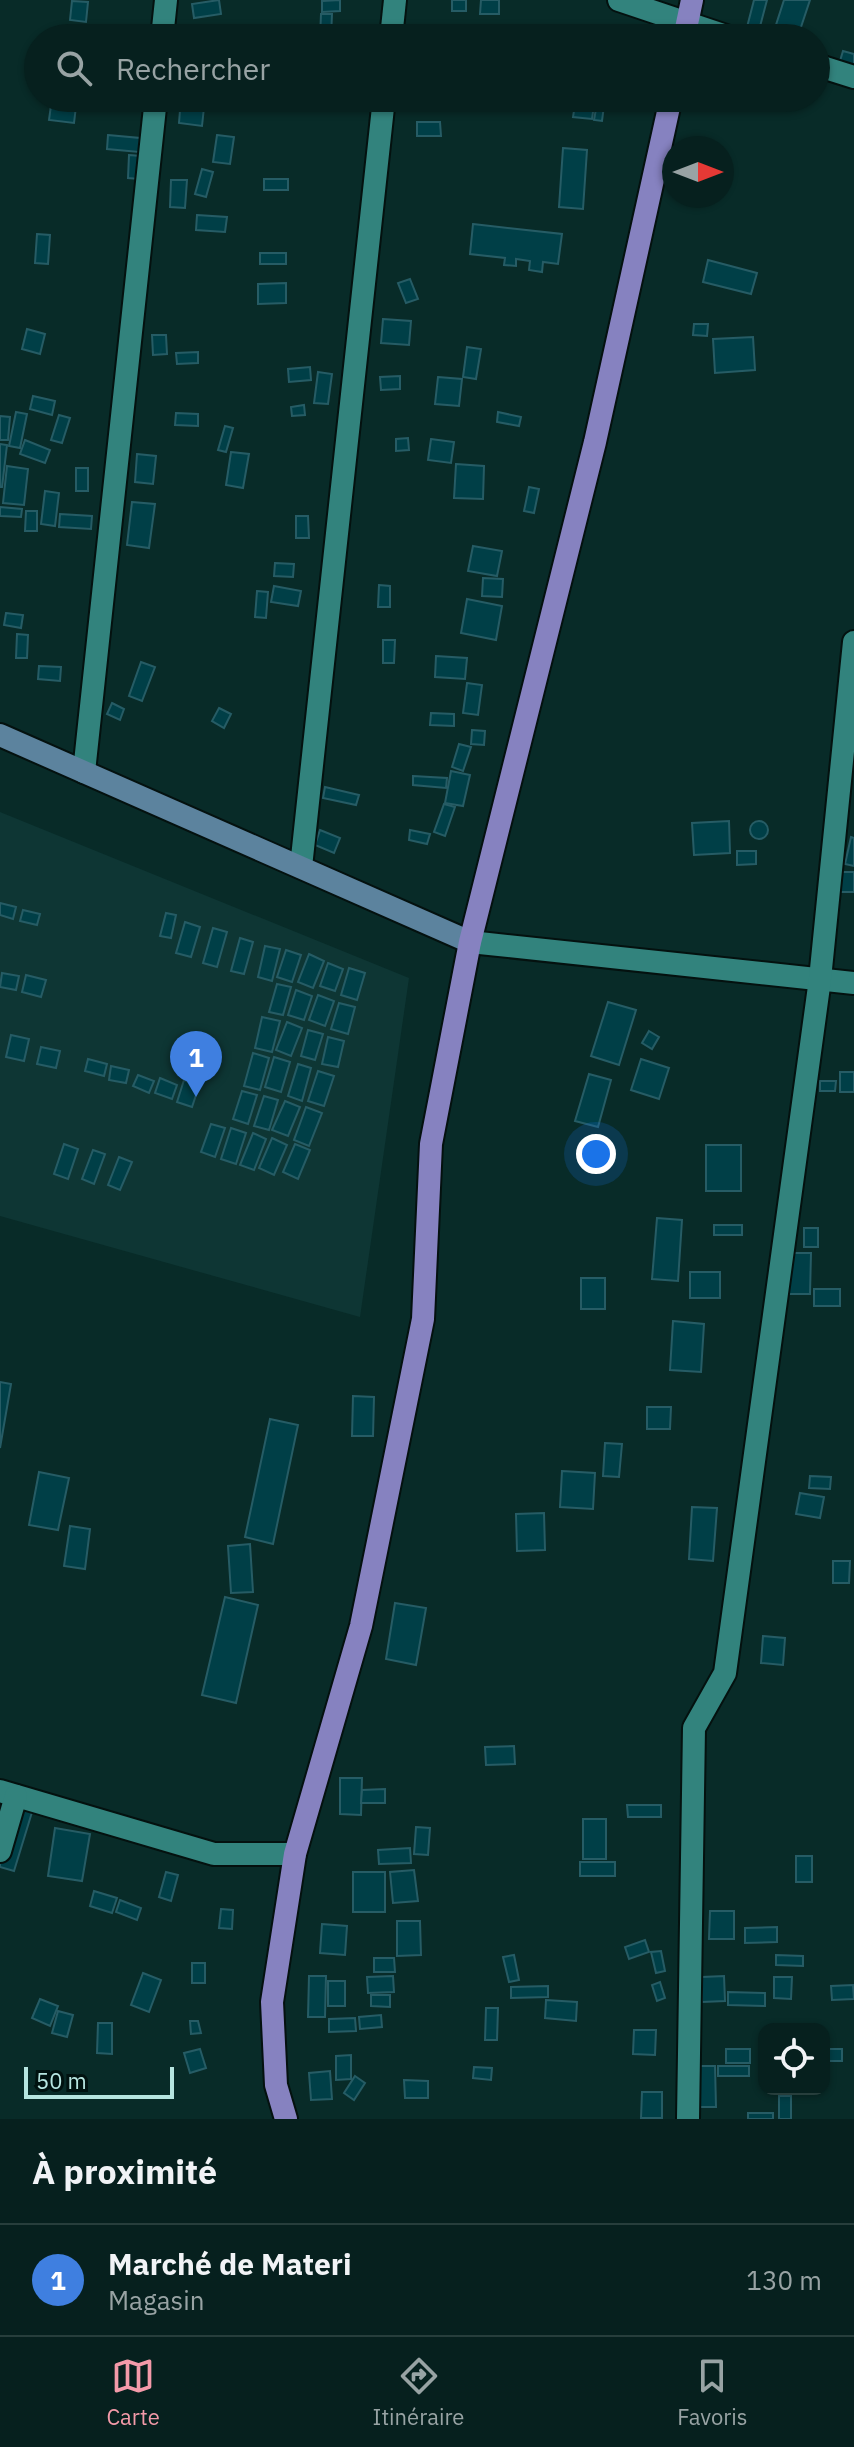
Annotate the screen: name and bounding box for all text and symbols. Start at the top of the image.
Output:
search box [24,24,830,112]
icon: search [52,46,96,90]
text: Rechercher [116,49,270,88]
north arrow [662,136,734,208]
pin: 1 [170,1031,222,1097]
your location [576,1134,616,1174]
map controls [758,2023,830,2095]
button: locate [758,2023,830,2095]
scale bar [24,2063,174,2099]
text: 50 m [36,2066,87,2095]
text: À proximité [32,2149,217,2193]
text: Marché de Materi [108,2244,352,2283]
text: 1 [50,2263,66,2297]
text: 130 m [746,2263,822,2297]
text: Magasin [108,2283,204,2317]
tab: Carte [106,2354,160,2431]
tab: Itinéraire [373,2354,464,2431]
tab: Favoris [677,2354,748,2431]

